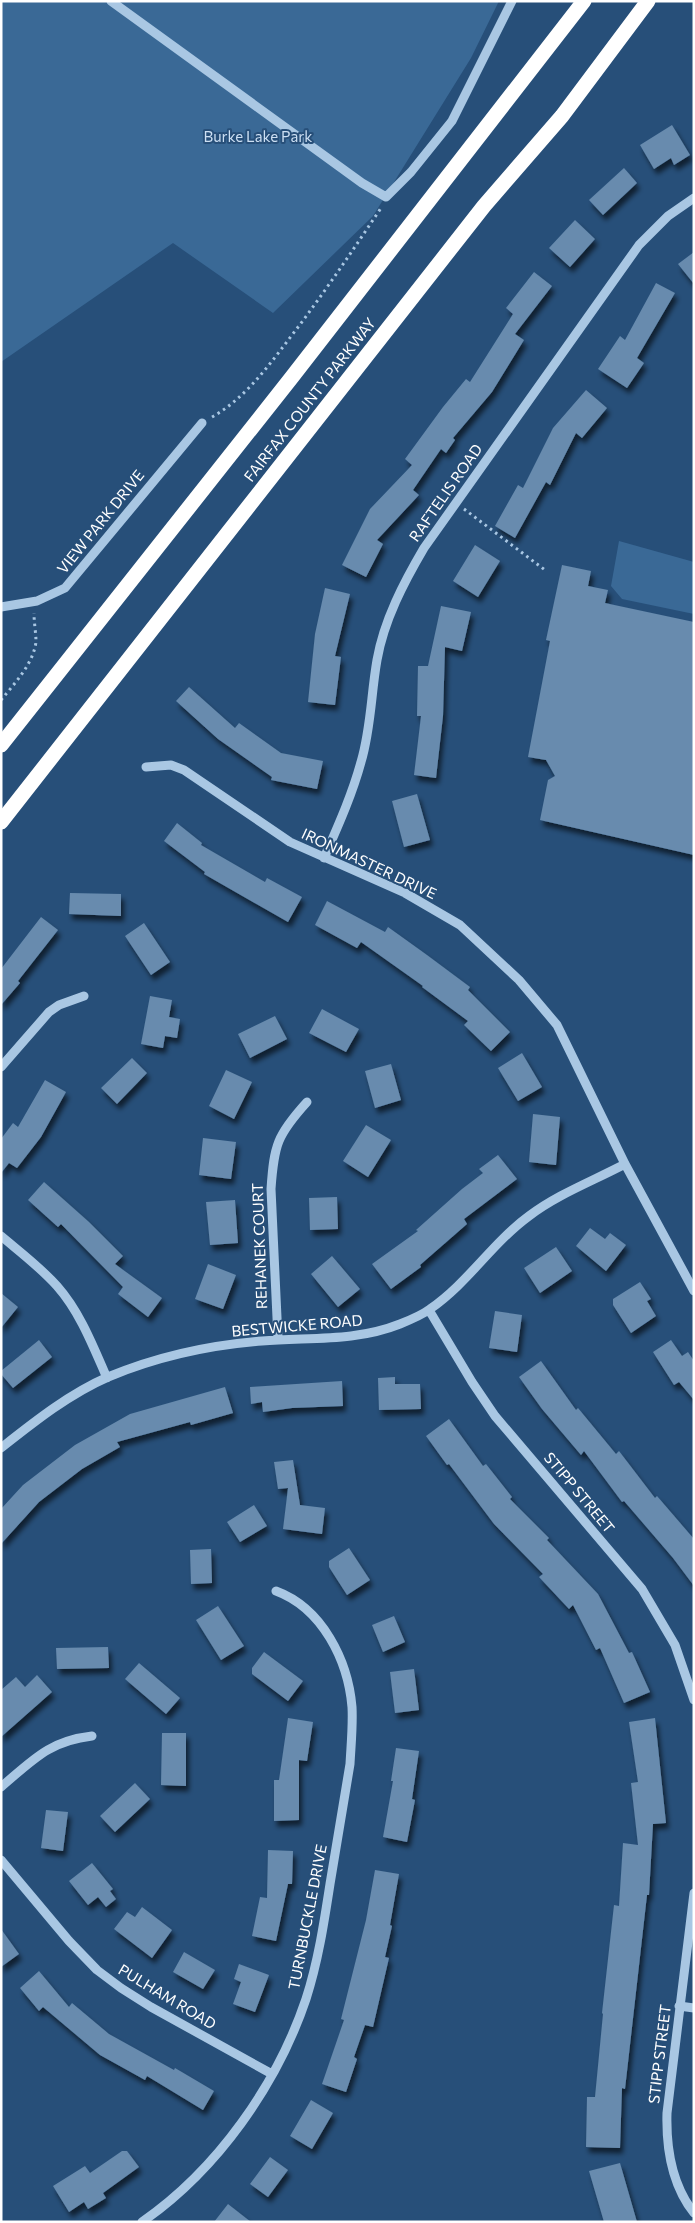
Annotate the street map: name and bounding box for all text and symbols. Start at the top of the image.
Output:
park label: Burke Lake Park [203,127,313,145]
street label: FAIRFAX COUNTY PARKWAY [240,314,379,485]
street label: RAFTELIS ROAD [405,440,486,545]
street label: VIEW PARK DRIVE [53,466,148,577]
street label: IRONMASTER DRIVE [299,824,440,902]
street label: REHANEK COURT [248,1182,270,1310]
street label: BESTWICKE ROAD [231,1310,363,1340]
street label: STIPP STREET [541,1448,619,1537]
street label: TURNBUCKLE DRIVE [284,1842,330,1991]
street label: PULHAM ROAD [115,1960,220,2032]
street label: STIPP STREET [644,2003,674,2105]

